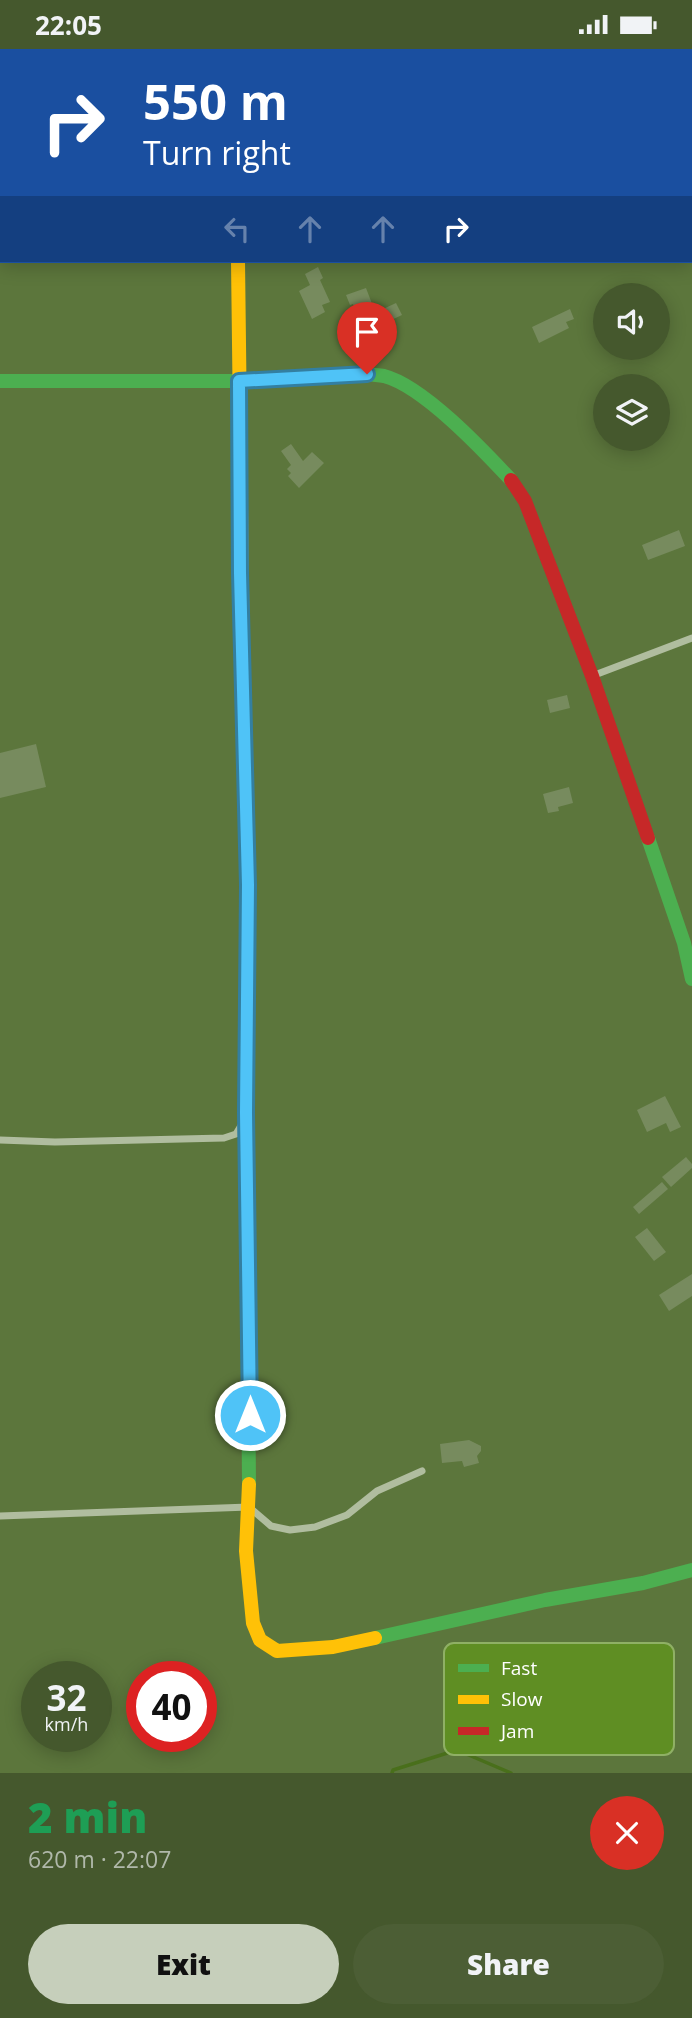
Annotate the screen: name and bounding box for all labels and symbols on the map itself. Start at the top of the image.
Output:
pin [337,302,397,374]
position arrow [213,1378,287,1452]
legend [444,1643,674,1755]
text: Fast [501,1655,537,1681]
speed limit sign: 40 [126,1661,217,1752]
text: Slow [501,1686,543,1712]
text: Jam [499,1718,534,1744]

